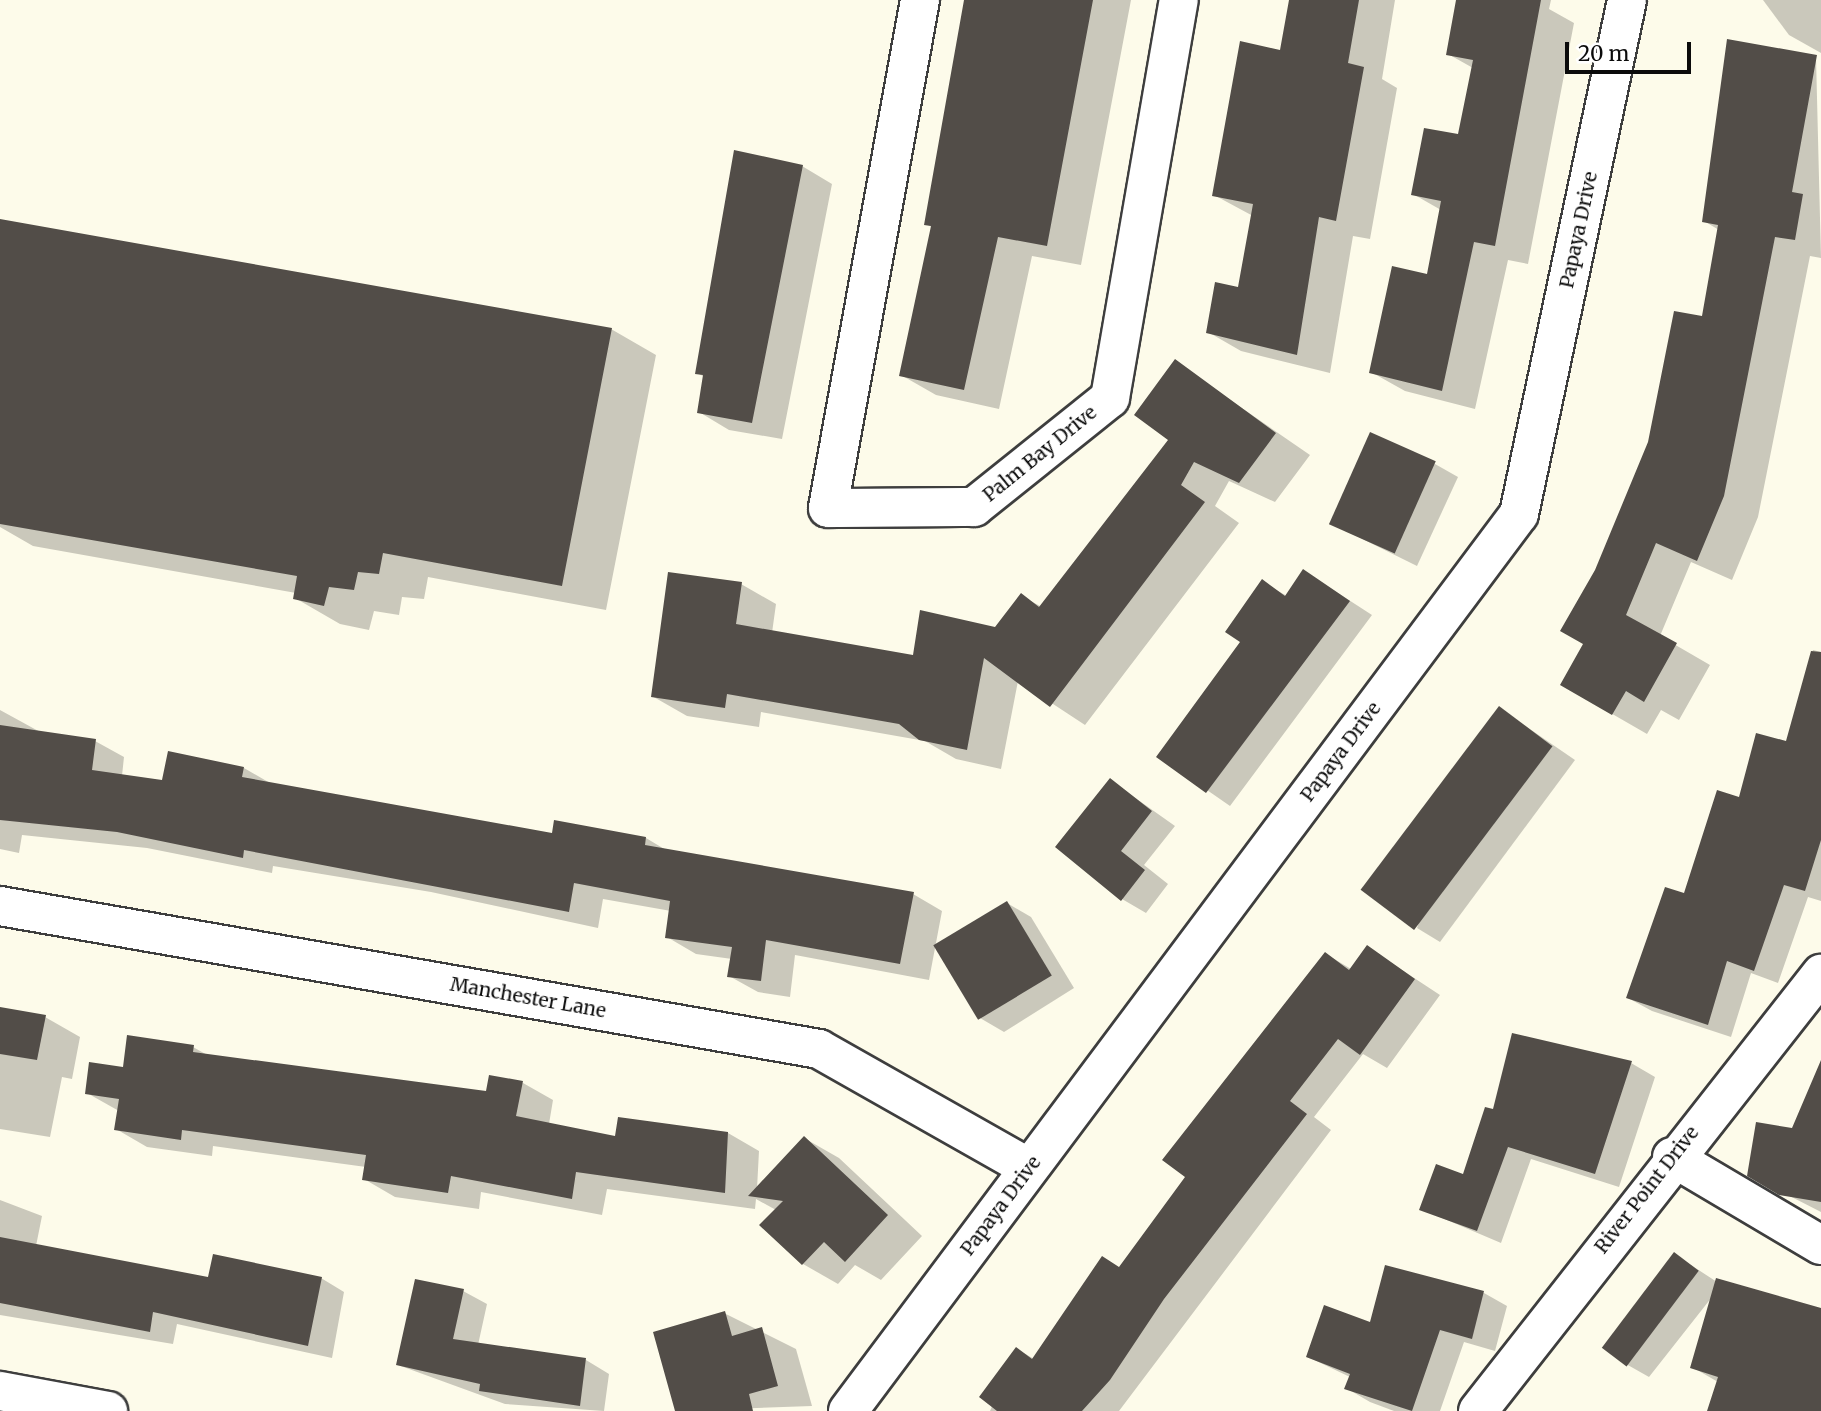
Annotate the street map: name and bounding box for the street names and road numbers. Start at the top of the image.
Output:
street label: Papaya Drive [1556,170,1602,290]
street label: Palm Bay Drive [979,401,1101,507]
street label: Papaya Drive [1296,698,1386,806]
street label: Manchester Lane [448,973,608,1023]
street label: River Point Drive [1590,1122,1704,1258]
street label: Papaya Drive [956,1152,1046,1260]

